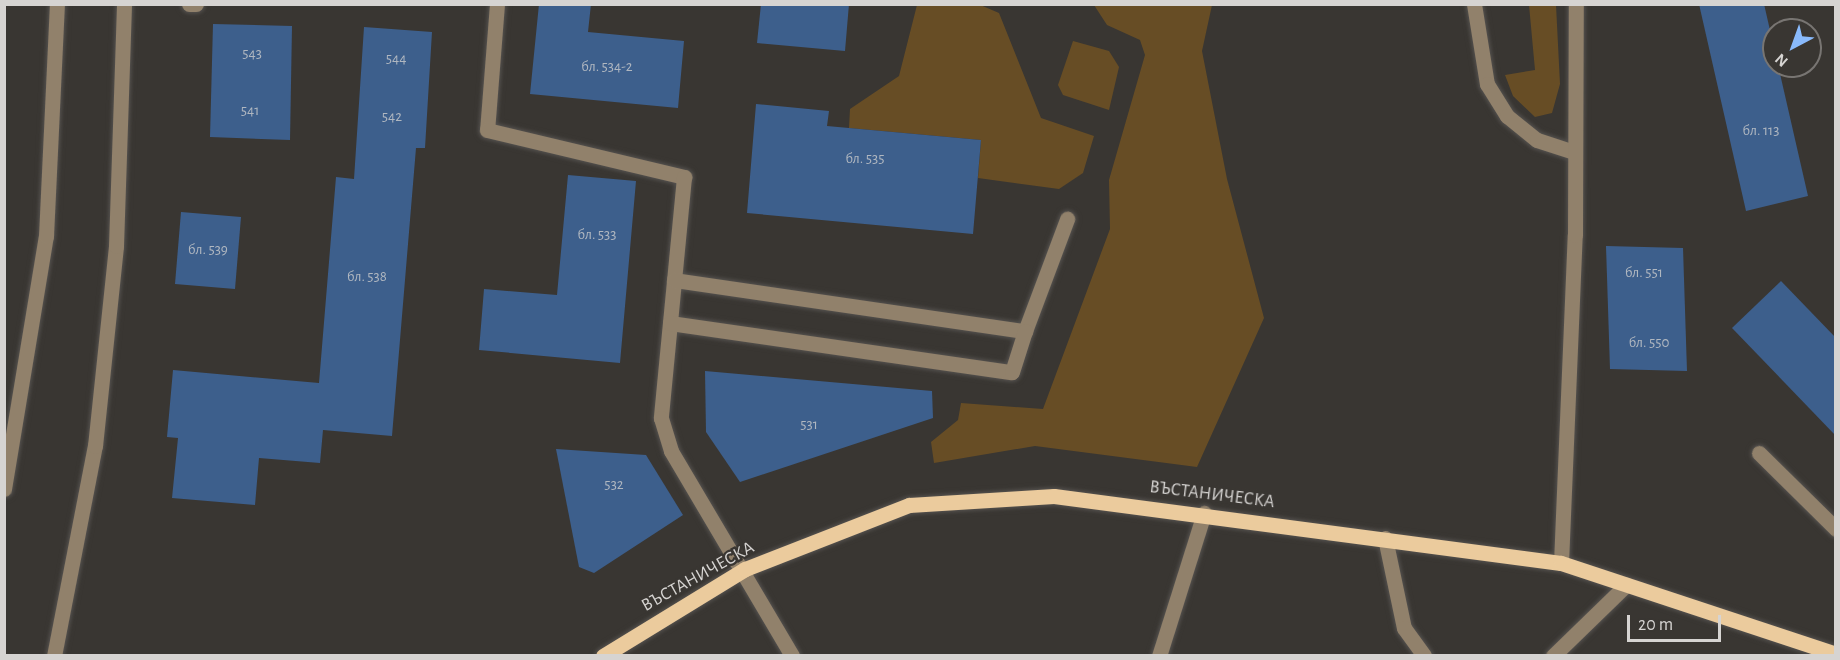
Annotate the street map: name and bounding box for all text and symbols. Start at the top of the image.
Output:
north arrow [1762,18,1822,78]
house number: 543 [242,45,262,63]
house number: 544 [386,50,406,68]
text: N [1772,50,1791,70]
house number: бл. 534-2 [581,58,633,76]
house number: 541 [241,102,259,120]
house number: 542 [382,108,402,126]
house number: бл. 113 [1743,122,1779,140]
house number: бл. 535 [846,150,884,168]
house number: бл. 533 [578,226,616,244]
house number: бл. 539 [188,241,228,259]
house number: бл. 551 [1625,264,1663,282]
house number: бл. 538 [347,268,387,286]
house number: бл. 550 [1629,334,1669,352]
house number: 531 [800,416,818,434]
house number: 532 [604,476,624,494]
street label: ВЪСТАНИЧЕСКА [1148,477,1276,513]
street label: ВЪСТАНИЧЕСКА [638,537,758,617]
scale bar [1630,603,1724,641]
text: 20 m [1638,616,1673,634]

